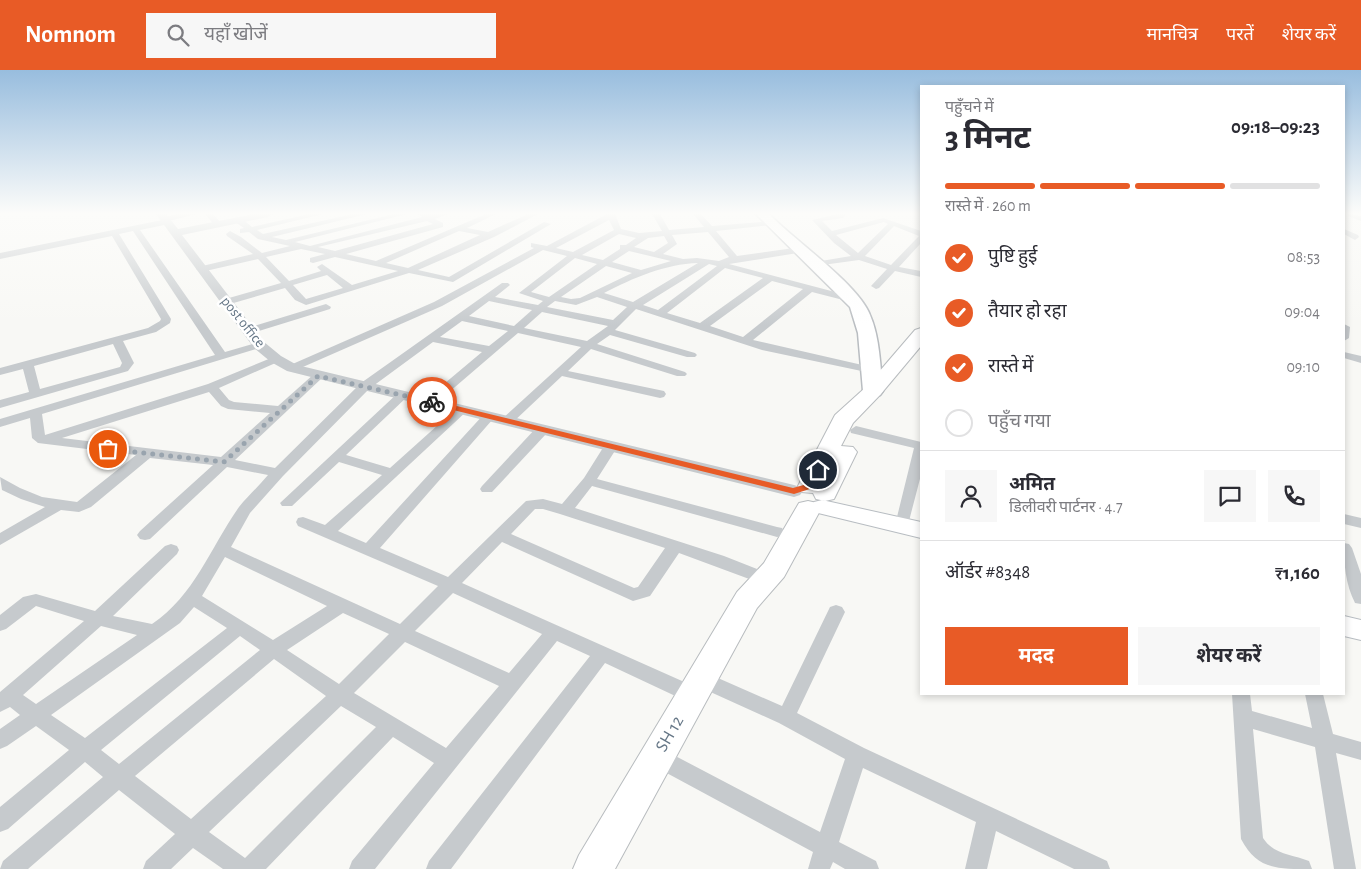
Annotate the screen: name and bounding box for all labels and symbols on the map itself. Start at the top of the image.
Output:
street label: post office [218,294,268,350]
courier [407,377,457,427]
pin [87,428,129,470]
pin [797,449,839,491]
street label: SH 12 [653,713,687,755]

